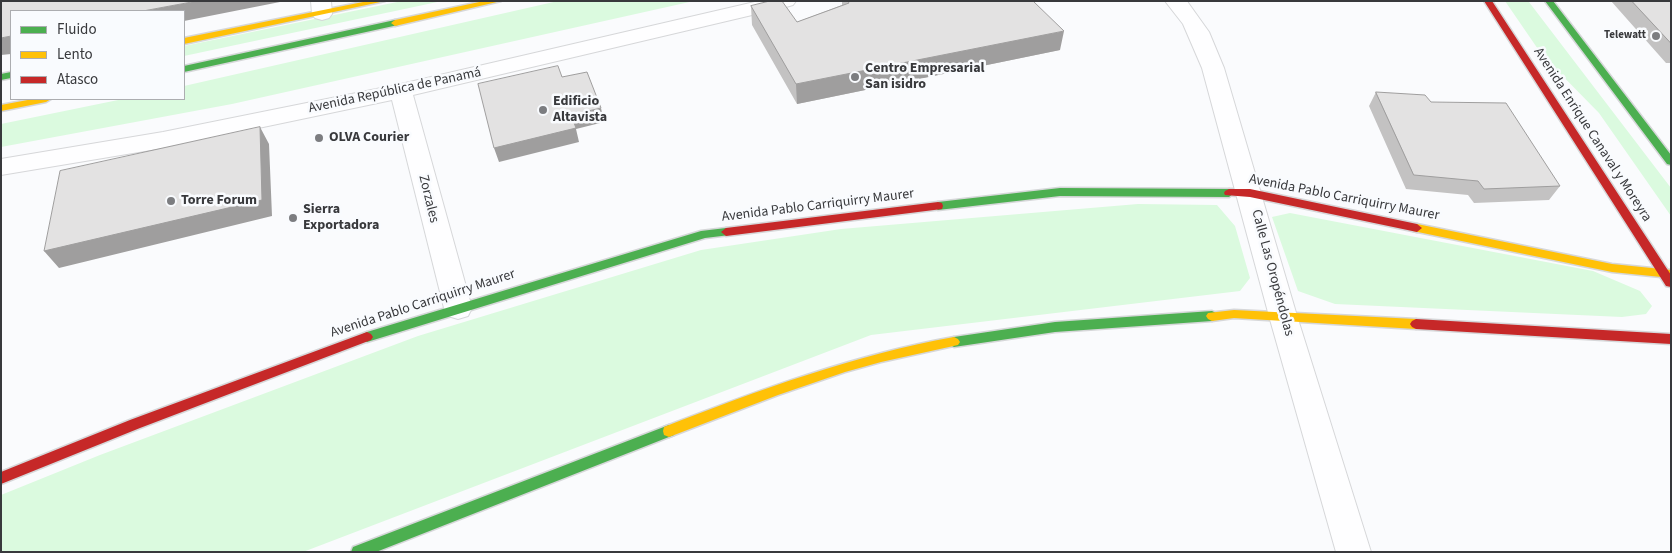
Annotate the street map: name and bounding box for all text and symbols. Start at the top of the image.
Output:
legend [10,10,185,100]
text: Fluido [57,19,97,40]
place label: Telewatt [1604,29,1646,43]
marker: Telewatt [1650,30,1662,42]
text: Lento [57,44,93,65]
street label: Avenida Enrique Canaval y Moreyra [1529,45,1655,225]
place label: Centro Empresarial San isidro [865,61,985,94]
street label: Avenida República de Panamá [307,64,483,118]
text: Atasco [57,69,98,90]
marker: Centro Empresarial San isidro [849,71,861,83]
place label: Edificio Altavista [553,94,607,126]
marker: Edificio Altavista [537,104,549,116]
place label: OLVA Courier [329,130,409,146]
marker: OLVA Courier [313,132,325,144]
street label: Avenida Pablo Carriquirry Maurer [1247,171,1441,225]
street label: Zorzales [414,173,442,225]
street label: Avenida Pablo Carriquirry Maurer [721,186,915,226]
place label: Torre Forum [181,193,257,209]
marker: Torre Forum [165,195,177,207]
place label: Sierra Exportadora [303,202,379,234]
street label: Calle Las Oropéndolas [1247,208,1297,338]
marker: Sierra Exportadora [287,212,299,224]
street label: Avenida Pablo Carriquirry Maurer [328,266,518,342]

